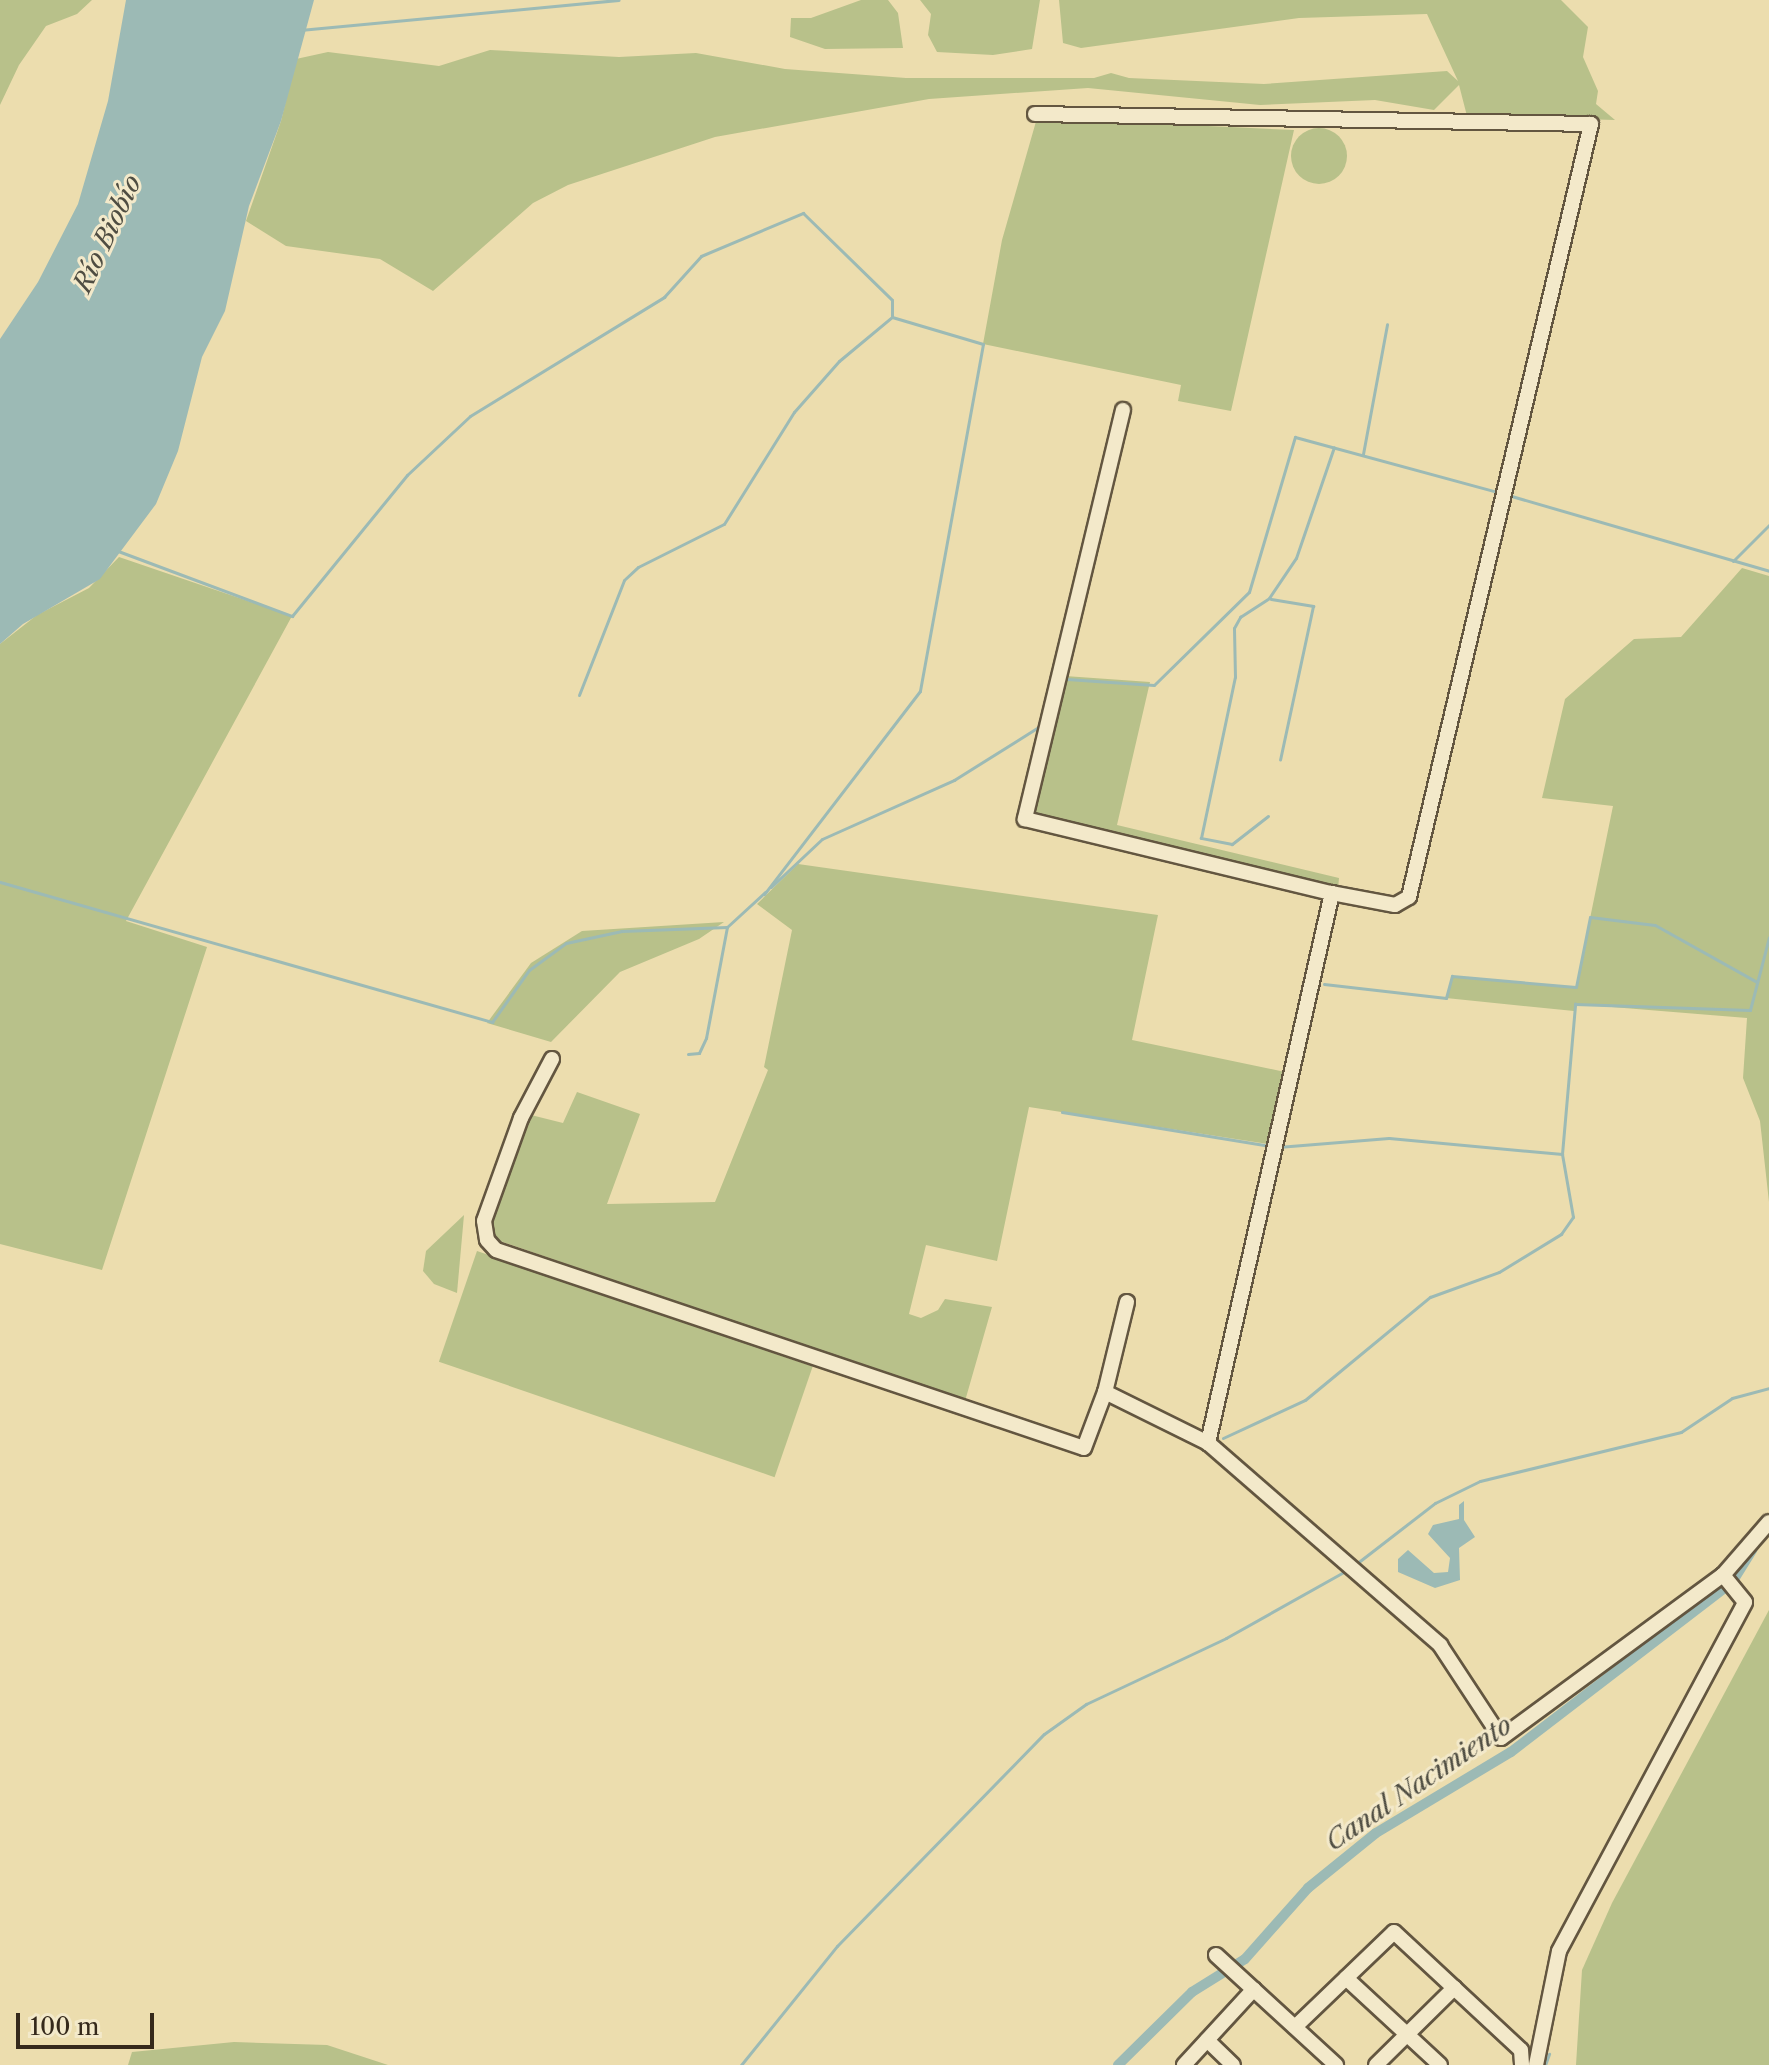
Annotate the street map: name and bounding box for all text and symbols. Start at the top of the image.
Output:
water label: Río Biobío [67,171,149,297]
water label: Canal Nacimiento [1320,1710,1518,1858]
scale bar [20,1997,158,2047]
text: 100 m [30,2012,99,2041]

